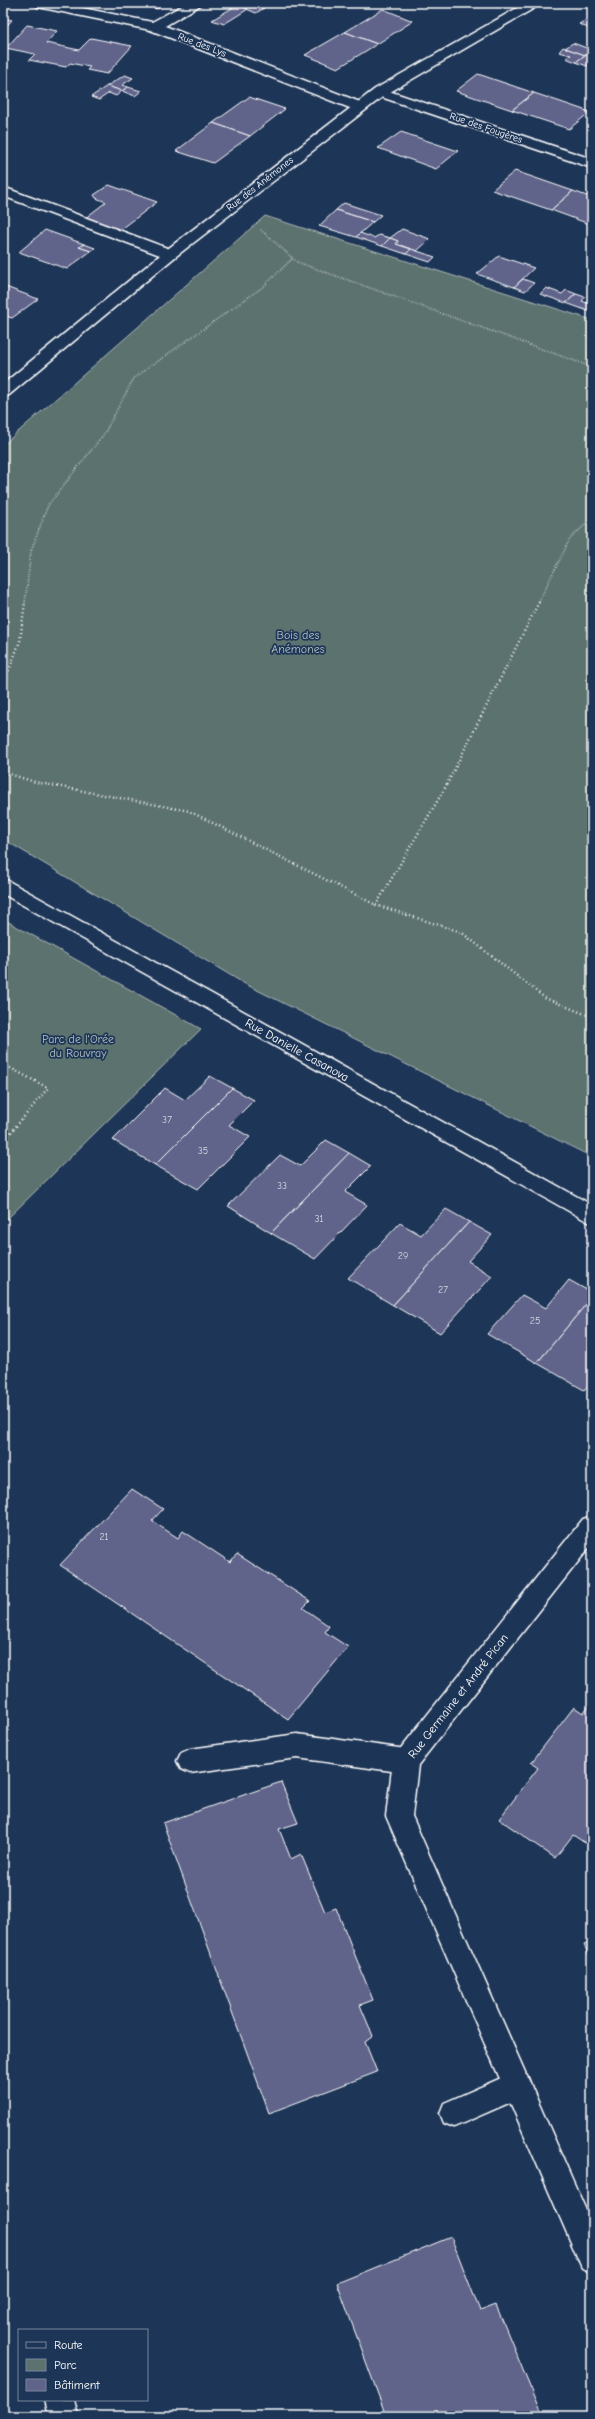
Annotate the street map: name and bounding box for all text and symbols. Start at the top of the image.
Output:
street label: Rue des Lys [176,30,228,60]
street label: Rue des Fougères [448,110,524,146]
street label: Rue des Anémones [224,154,296,214]
park label: Bois des Anémones [271,628,325,656]
street label: Rue Danielle Casanova [243,1016,351,1084]
park label: Parc de l'Orée du Rouvray [42,1032,114,1060]
house number: 37 [162,1114,172,1126]
house number: 35 [198,1145,208,1157]
house number: 33 [277,1180,287,1192]
house number: 31 [314,1213,324,1225]
house number: 29 [398,1250,408,1262]
house number: 27 [438,1284,448,1296]
house number: 25 [530,1315,540,1327]
house number: 21 [99,1531,109,1543]
street label: Rue Germaine et André Pican [405,1631,511,1761]
legend [18,2329,148,2401]
text: Route [54,2338,83,2352]
text: Parc [54,2358,77,2372]
text: Bâtiment [54,2378,100,2392]

